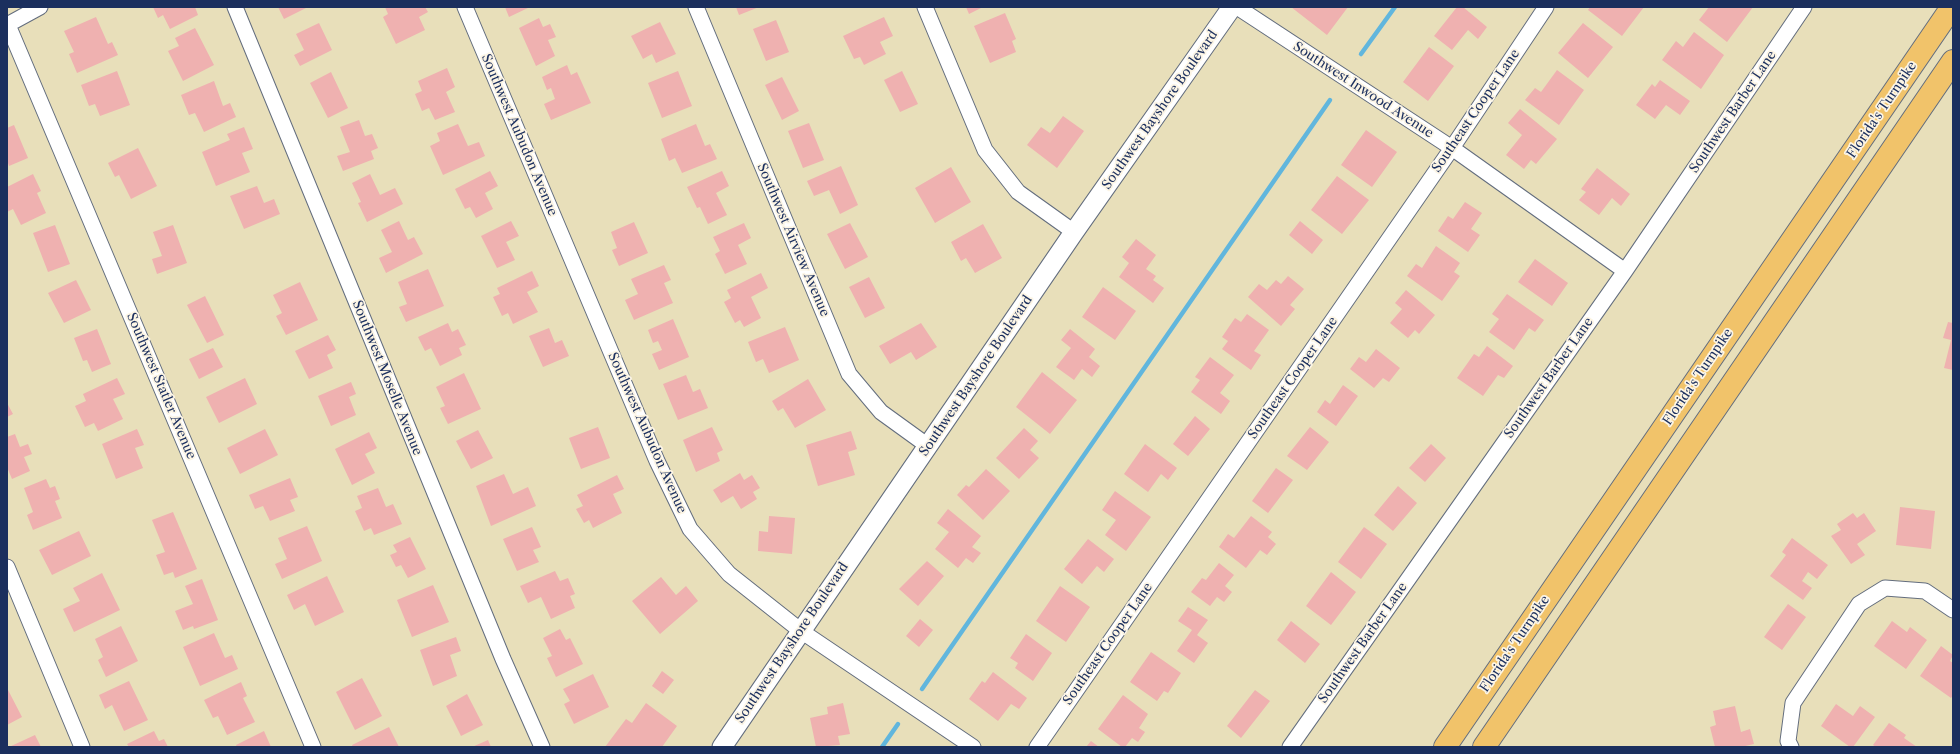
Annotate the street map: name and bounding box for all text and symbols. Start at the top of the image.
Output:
street label: Southwest Bayshore Boulevard [1099,27,1221,193]
street label: Southwest Inwood Avenue [1290,39,1436,141]
street label: Southeast Cooper Lane [1429,46,1523,176]
street label: Southwest Barber Lane [1686,48,1780,176]
street label: Southwest Aubudon Avenue [478,52,560,218]
street label: Florida's Turnpike [1844,59,1920,161]
street label: Southwest Airview Avenue [754,161,832,319]
street label: Southwest Bayshore Boulevard [916,293,1036,459]
street label: Southwest Moselle Avenue [349,298,425,458]
street label: Southwest Statler Avenue [123,310,199,462]
street label: Southeast Cooper Lane [1245,314,1341,442]
street label: Southwest Barber Lane [1501,315,1597,441]
street label: Florida's Turnpike [1660,326,1736,428]
street label: Southwest Aubudon Avenue [604,350,690,516]
street label: Southwest Bayshore Boulevard [732,560,852,726]
street label: Southeast Cooper Lane [1060,580,1156,708]
street label: Southwest Barber Lane [1315,580,1411,706]
street label: Florida's Turnpike [1477,593,1553,695]

